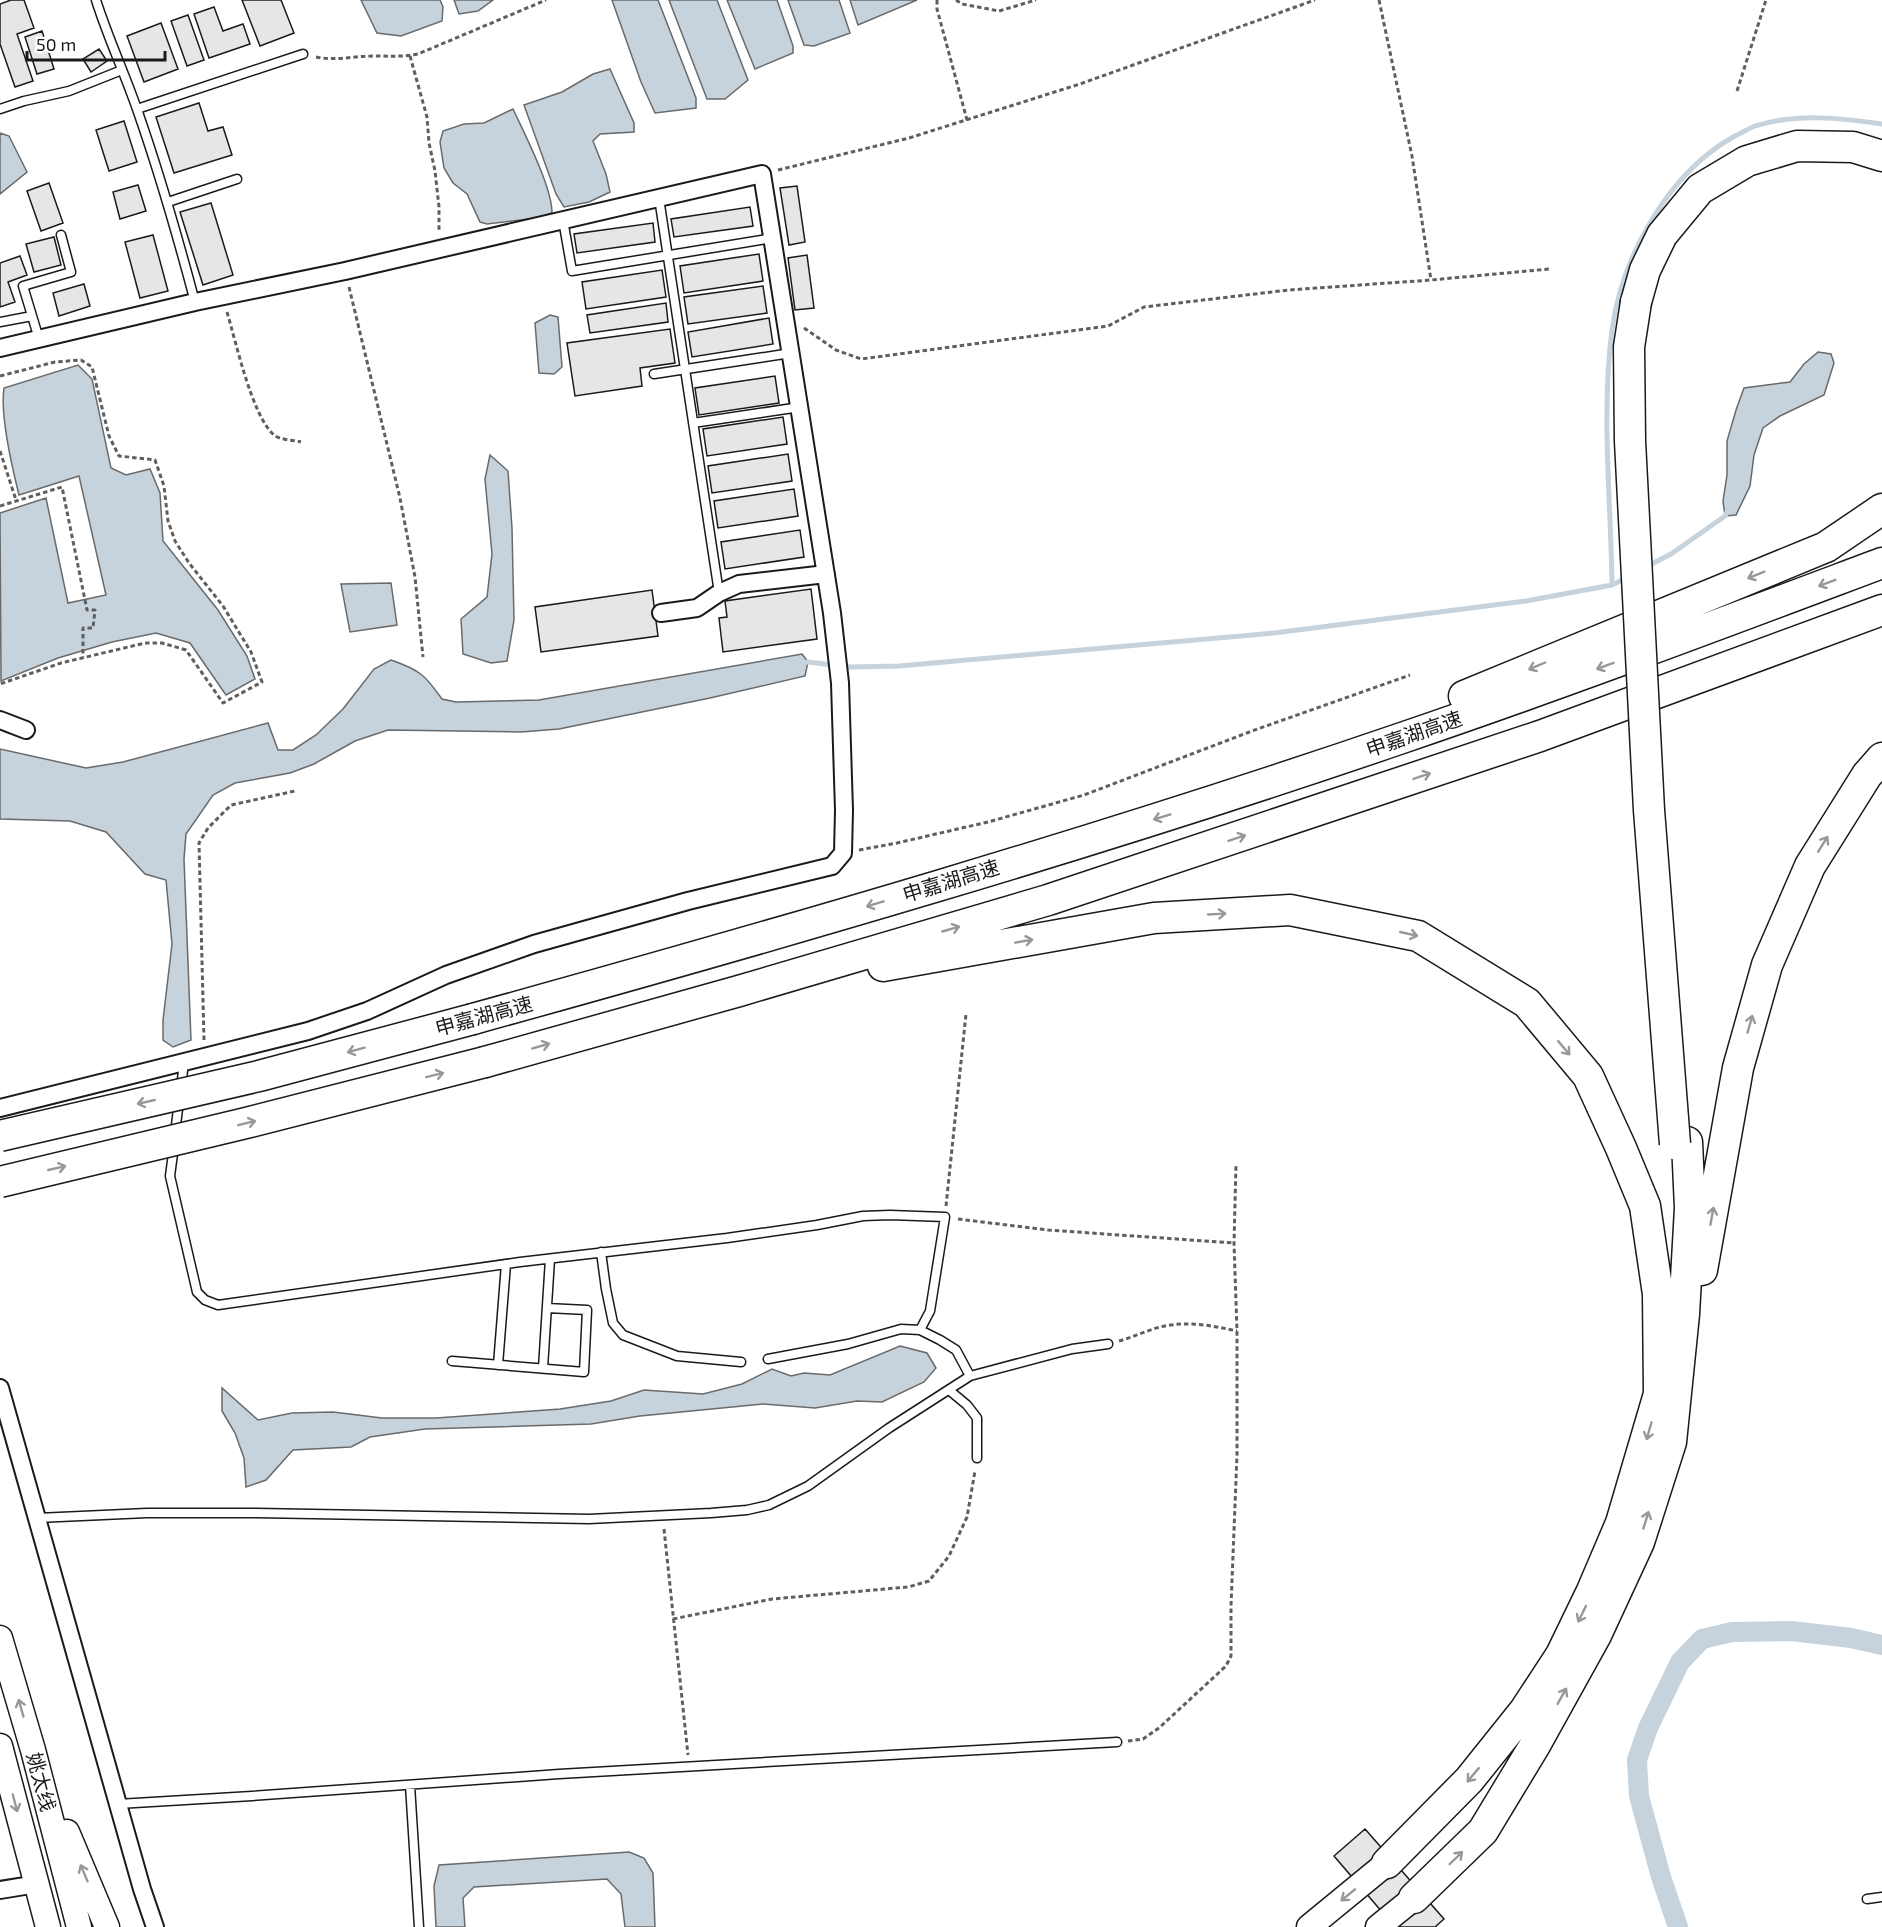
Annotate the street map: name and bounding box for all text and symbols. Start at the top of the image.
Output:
scale bar [27,24,165,62]
text: 50 m [36,33,76,55]
one-way arrow [1748,570,1766,581]
one-way arrow [1818,579,1837,590]
one-way arrow [1529,661,1547,672]
one-way arrow [1596,661,1615,672]
street label: 申嘉湖高速 [1362,705,1465,761]
one-way arrow [1412,770,1431,781]
one-way arrow [1153,812,1172,823]
one-way arrow [1227,832,1246,843]
one-way arrow [1817,837,1829,853]
street label: 申嘉湖高速 [899,854,1002,906]
one-way arrow [866,899,885,910]
one-way arrow [1206,909,1226,920]
one-way arrow [941,922,960,934]
one-way arrow [1399,929,1418,941]
one-way arrow [1013,935,1033,946]
street label: 申嘉湖高速 [432,991,535,1040]
one-way arrow [1745,1015,1756,1034]
one-way arrow [1557,1039,1570,1055]
one-way arrow [532,1040,551,1051]
one-way arrow [346,1045,365,1056]
one-way arrow [426,1068,445,1080]
one-way arrow [137,1097,156,1108]
one-way arrow [237,1116,256,1128]
one-way arrow [47,1162,66,1174]
one-way arrow [1707,1206,1718,1226]
one-way arrow [1643,1421,1654,1440]
one-way arrow [1641,1511,1652,1530]
one-way arrow [1575,1604,1587,1622]
one-way arrow [1556,1688,1568,1705]
one-way arrow [15,1699,26,1718]
street label: 姚太线 [23,1750,61,1814]
one-way arrow [1466,1767,1480,1782]
one-way arrow [10,1793,21,1812]
one-way arrow [1448,1851,1463,1865]
one-way arrow [78,1864,89,1883]
one-way arrow [1340,1889,1356,1902]

